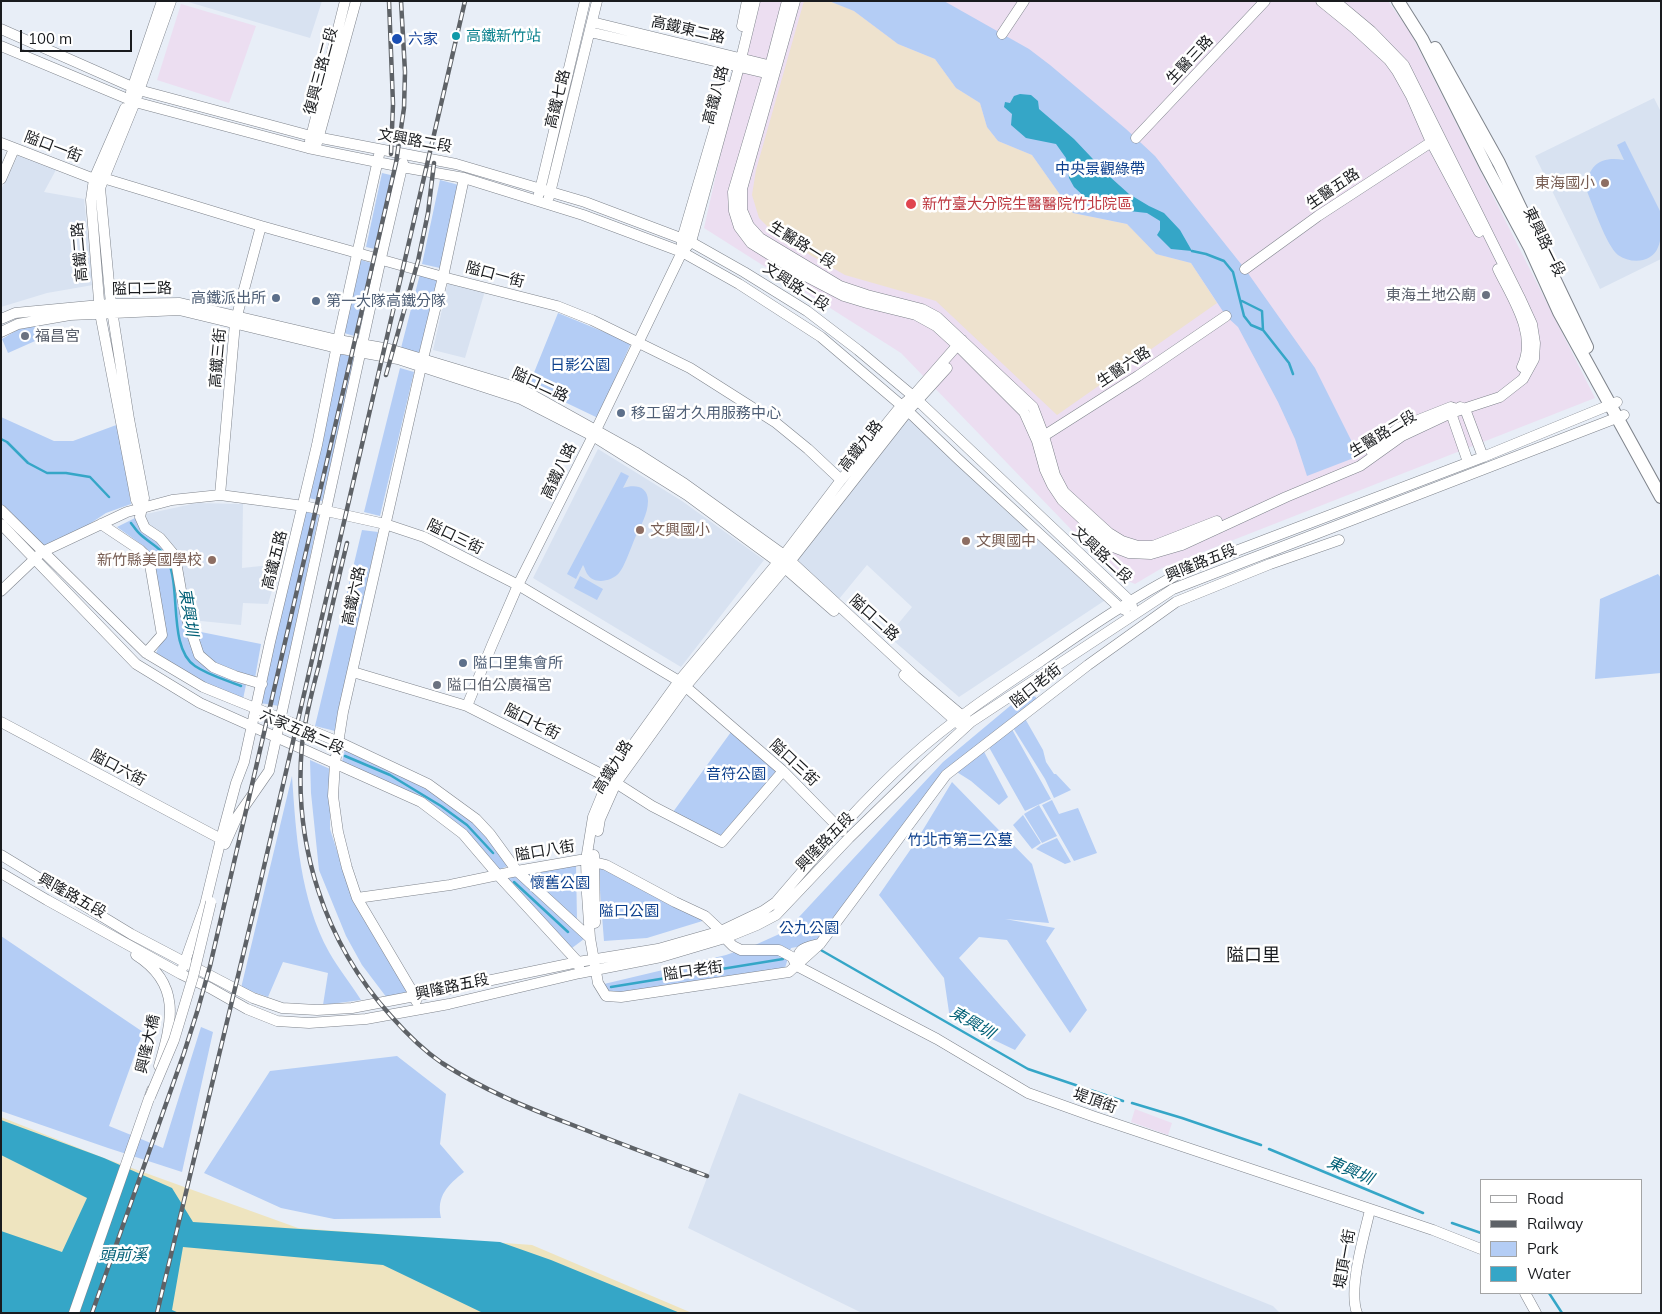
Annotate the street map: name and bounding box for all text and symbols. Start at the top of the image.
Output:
street label: 高鐵東二路 [649,13,727,47]
scale bar [22,20,135,52]
street label: 復興三路二段 [301,25,341,117]
place label: 高鐵新竹站 [466,27,541,45]
text: 100 m [28,29,72,48]
place label: 六家 [408,30,438,48]
marker: 高鐵新竹站 [450,30,462,42]
marker: 六家 [390,32,404,46]
street label: 生醫三路 [1163,32,1217,88]
street label: 高鐵八路 [700,64,732,126]
street label: 高鐵七路 [542,68,574,130]
street label: 文興路二段 [377,126,453,156]
street label: 隘口一街 [22,128,84,166]
park label: 中央景觀綠帶 [1055,160,1145,178]
street label: 生醫五路 [1303,165,1363,213]
place label: 東海國小 [1535,174,1595,192]
marker: 東海國小 [1599,177,1611,189]
place label: 新竹臺大分院生醫醫院竹北院區 [922,195,1132,213]
marker: 新竹臺大分院生醫醫院竹北院區 [904,197,918,211]
street label: 東興路一段 [1519,204,1569,280]
street label: 生醫路一段 [765,217,839,273]
street label: 高鐵二路 [68,221,92,283]
street label: 隘口一街 [464,259,526,291]
street label: 文興路二段 [760,259,832,315]
street label: 隘口二路 [112,279,172,299]
place label: 東海土地公廟 [1386,286,1476,304]
place label: 高鐵派出所 [191,289,266,307]
marker: 東海土地公廟 [1480,289,1492,301]
marker: 高鐵派出所 [270,292,282,304]
place label: 第一大隊高鐵分隊 [326,292,446,310]
marker: 第一大隊高鐵分隊 [310,295,322,307]
place label: 福昌宮 [35,327,80,345]
street label: 高鐵三街 [206,327,230,389]
marker: 福昌宮 [19,330,31,342]
street label: 生醫六路 [1094,343,1154,391]
park label: 日影公園 [550,356,610,374]
street label: 隘口二路 [509,364,571,406]
place label: 移工留才久用服務中心 [631,404,781,422]
marker: 移工留才久用服務中心 [615,407,627,419]
street label: 生醫路二段 [1346,407,1420,461]
street label: 高鐵九路 [835,417,887,475]
street label: 高鐵八路 [538,440,580,502]
street label: 隘口三街 [424,516,486,558]
place label: 文興國小 [650,521,710,539]
street label: 文興路二段 [1068,523,1136,587]
marker: 文興國小 [634,524,646,536]
street label: 高鐵五路 [259,529,291,591]
place label: 文興國中 [976,532,1036,550]
marker: 文興國中 [960,535,972,547]
street label: 興隆路五段 [1163,541,1239,585]
place label: 新竹縣美國學校 [97,551,202,569]
marker: 新竹縣美國學校 [206,554,218,566]
street label: 高鐵六路 [339,565,369,627]
water label: 東興圳 [175,587,201,637]
street label: 隘口二路 [846,591,902,645]
place label: 隘口里集會所 [473,654,563,672]
marker: 隘口里集會所 [457,657,469,669]
street label: 隘口老街 [1007,660,1065,712]
place label: 隘口伯公廣福宮 [447,676,552,694]
marker: 隘口伯公廣福宮 [431,679,443,691]
street label: 隘口七街 [501,700,563,744]
street label: 六家五路二段 [257,705,347,759]
street label: 隘口三街 [766,736,822,790]
street label: 高鐵九路 [589,737,637,797]
street label: 隘口六街 [87,746,149,790]
park label: 音符公園 [706,765,766,783]
street label: 興隆路五段 [792,809,858,875]
park label: 竹北市第二公墓 [908,831,1012,849]
street label: 隘口八街 [514,837,576,865]
street label: 興隆路五段 [35,870,109,922]
park label: 懷舊公園 [530,874,590,892]
park label: 隘口公園 [599,902,659,920]
park label: 公九公園 [779,919,839,937]
district label: 隘口里 [1226,945,1280,967]
street label: 隘口老街 [662,958,724,984]
street label: 興隆路五段 [413,970,491,1004]
water label: 東興圳 [946,1003,998,1043]
street label: 興隆大橋 [132,1013,164,1075]
street label: 堤頂街 [1071,1085,1119,1117]
water label: 東興圳 [1324,1153,1376,1189]
legend [1480,1179,1642,1294]
text: Road [1527,1189,1564,1208]
text: Railway [1527,1214,1583,1233]
street label: 堤頂一街 [1331,1228,1359,1290]
text: Park [1527,1239,1559,1258]
water label: 頭前溪 [99,1245,147,1265]
text: Water [1527,1264,1571,1283]

